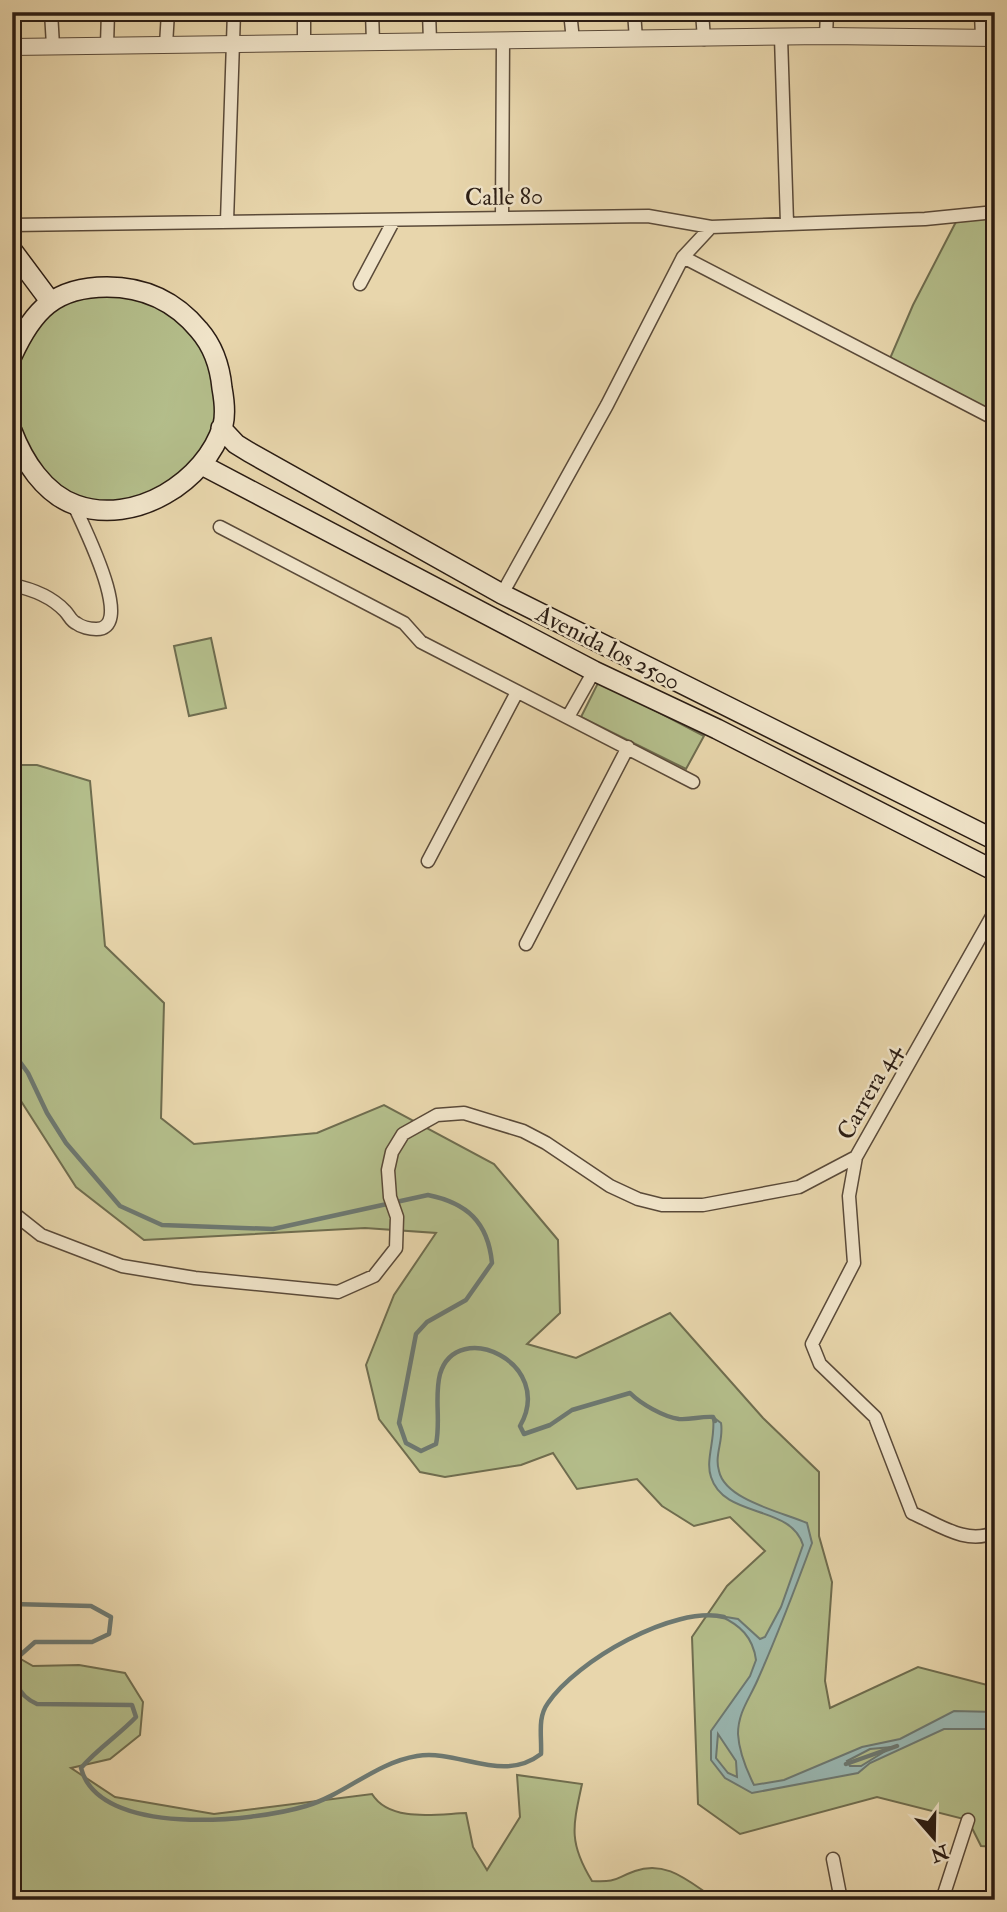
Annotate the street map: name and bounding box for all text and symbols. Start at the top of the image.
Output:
street label: Calle 80 [465,181,543,213]
street label: Avenida los 2500 [530,598,685,698]
street label: Carrera 44 [830,1038,909,1145]
north arrow [898,1804,968,1874]
text: N [926,1839,953,1868]

